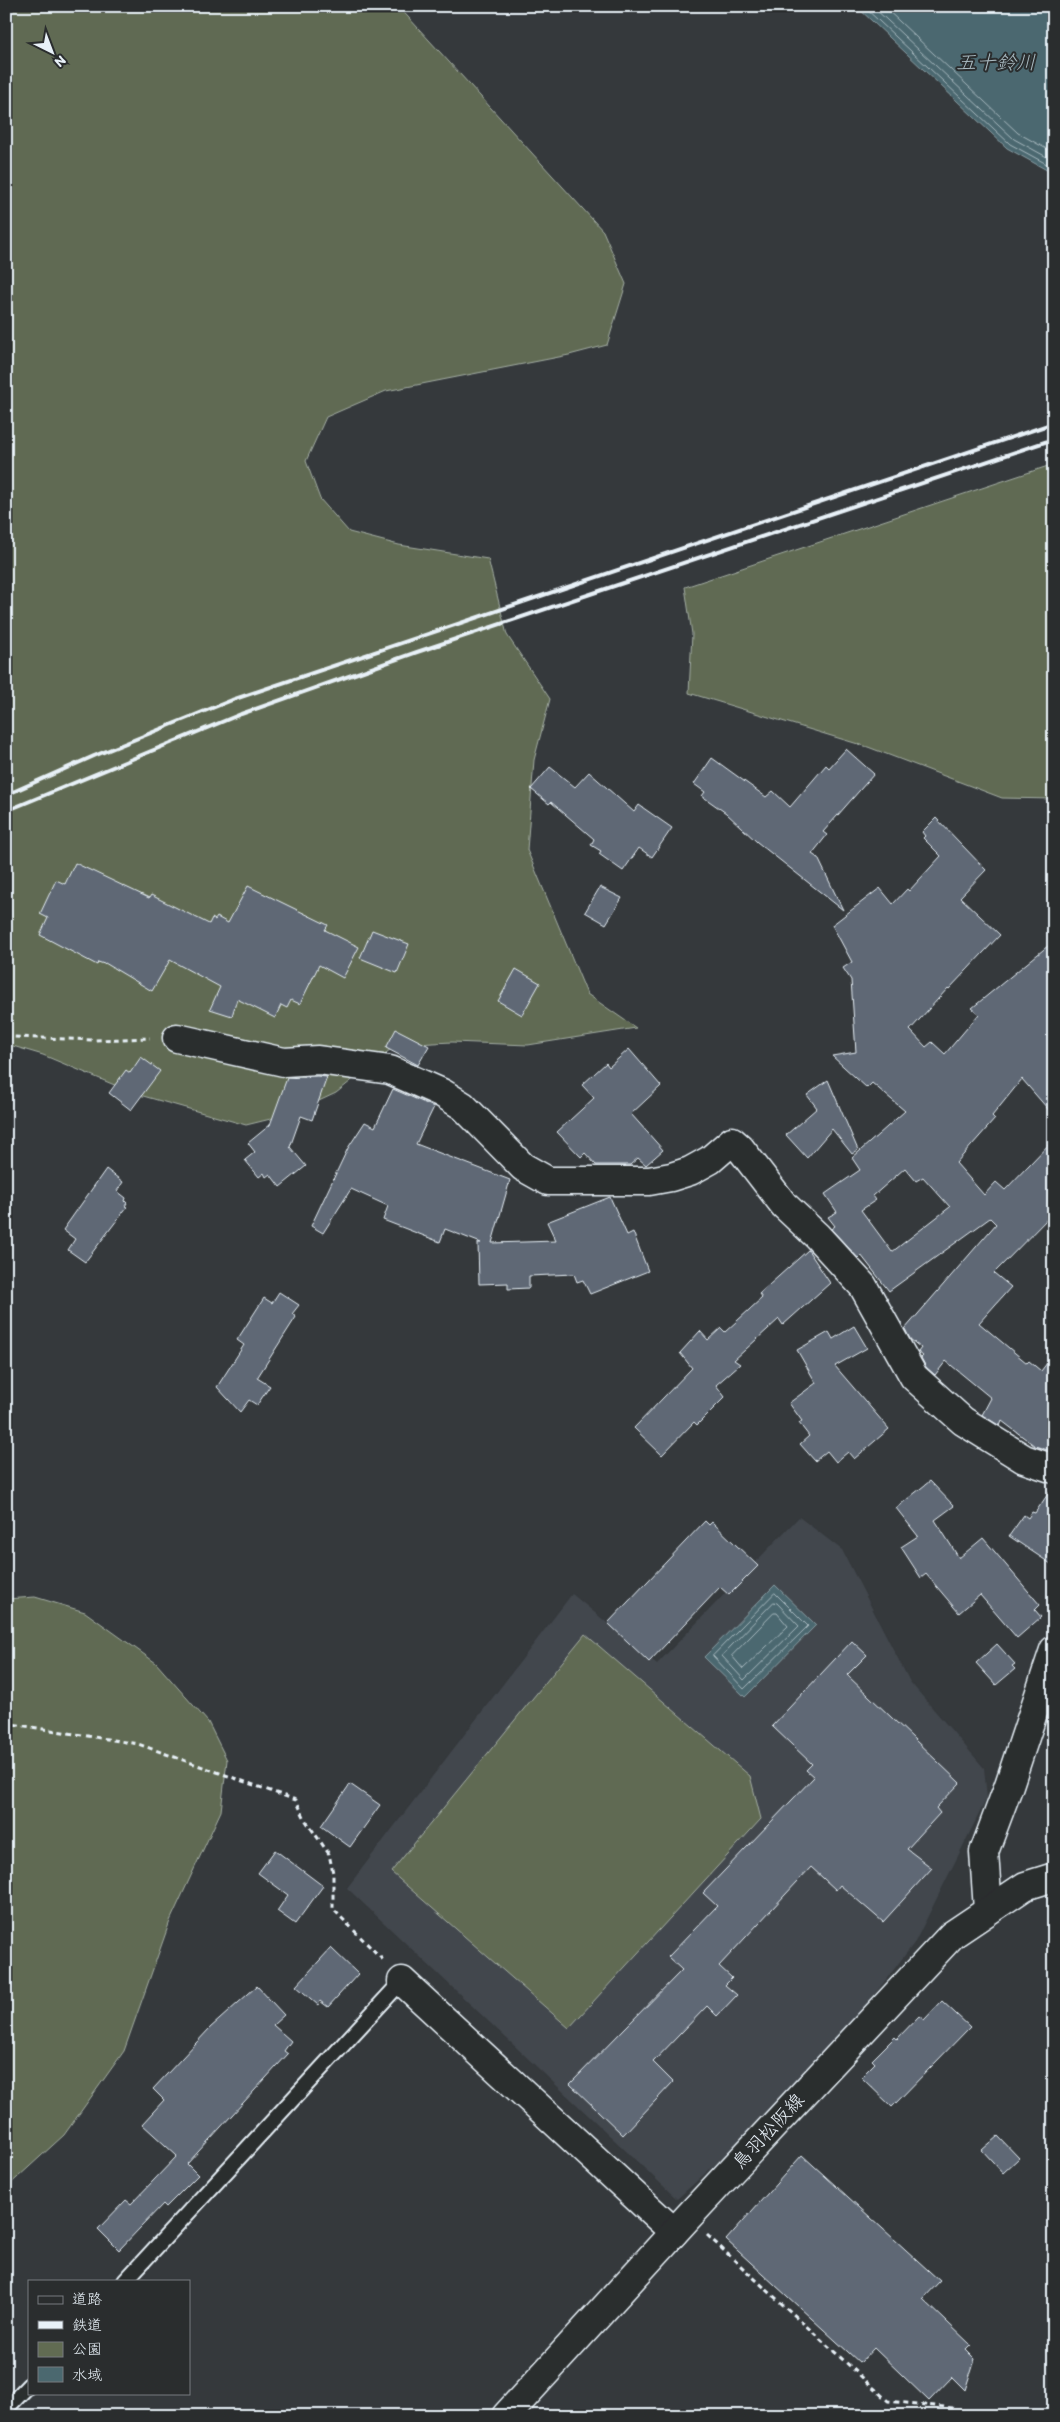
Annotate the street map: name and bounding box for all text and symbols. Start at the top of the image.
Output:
north arrow [28,28,78,78]
water label: 五十鈴川 [956,50,1036,74]
text: N [51,52,70,71]
street label: 鳥羽松阪線 [727,2088,809,2174]
legend [28,2280,190,2394]
text: 道路 [72,2290,102,2308]
text: 鉄道 [72,2316,102,2334]
text: 公園 [72,2340,102,2358]
text: 水域 [72,2366,102,2384]

